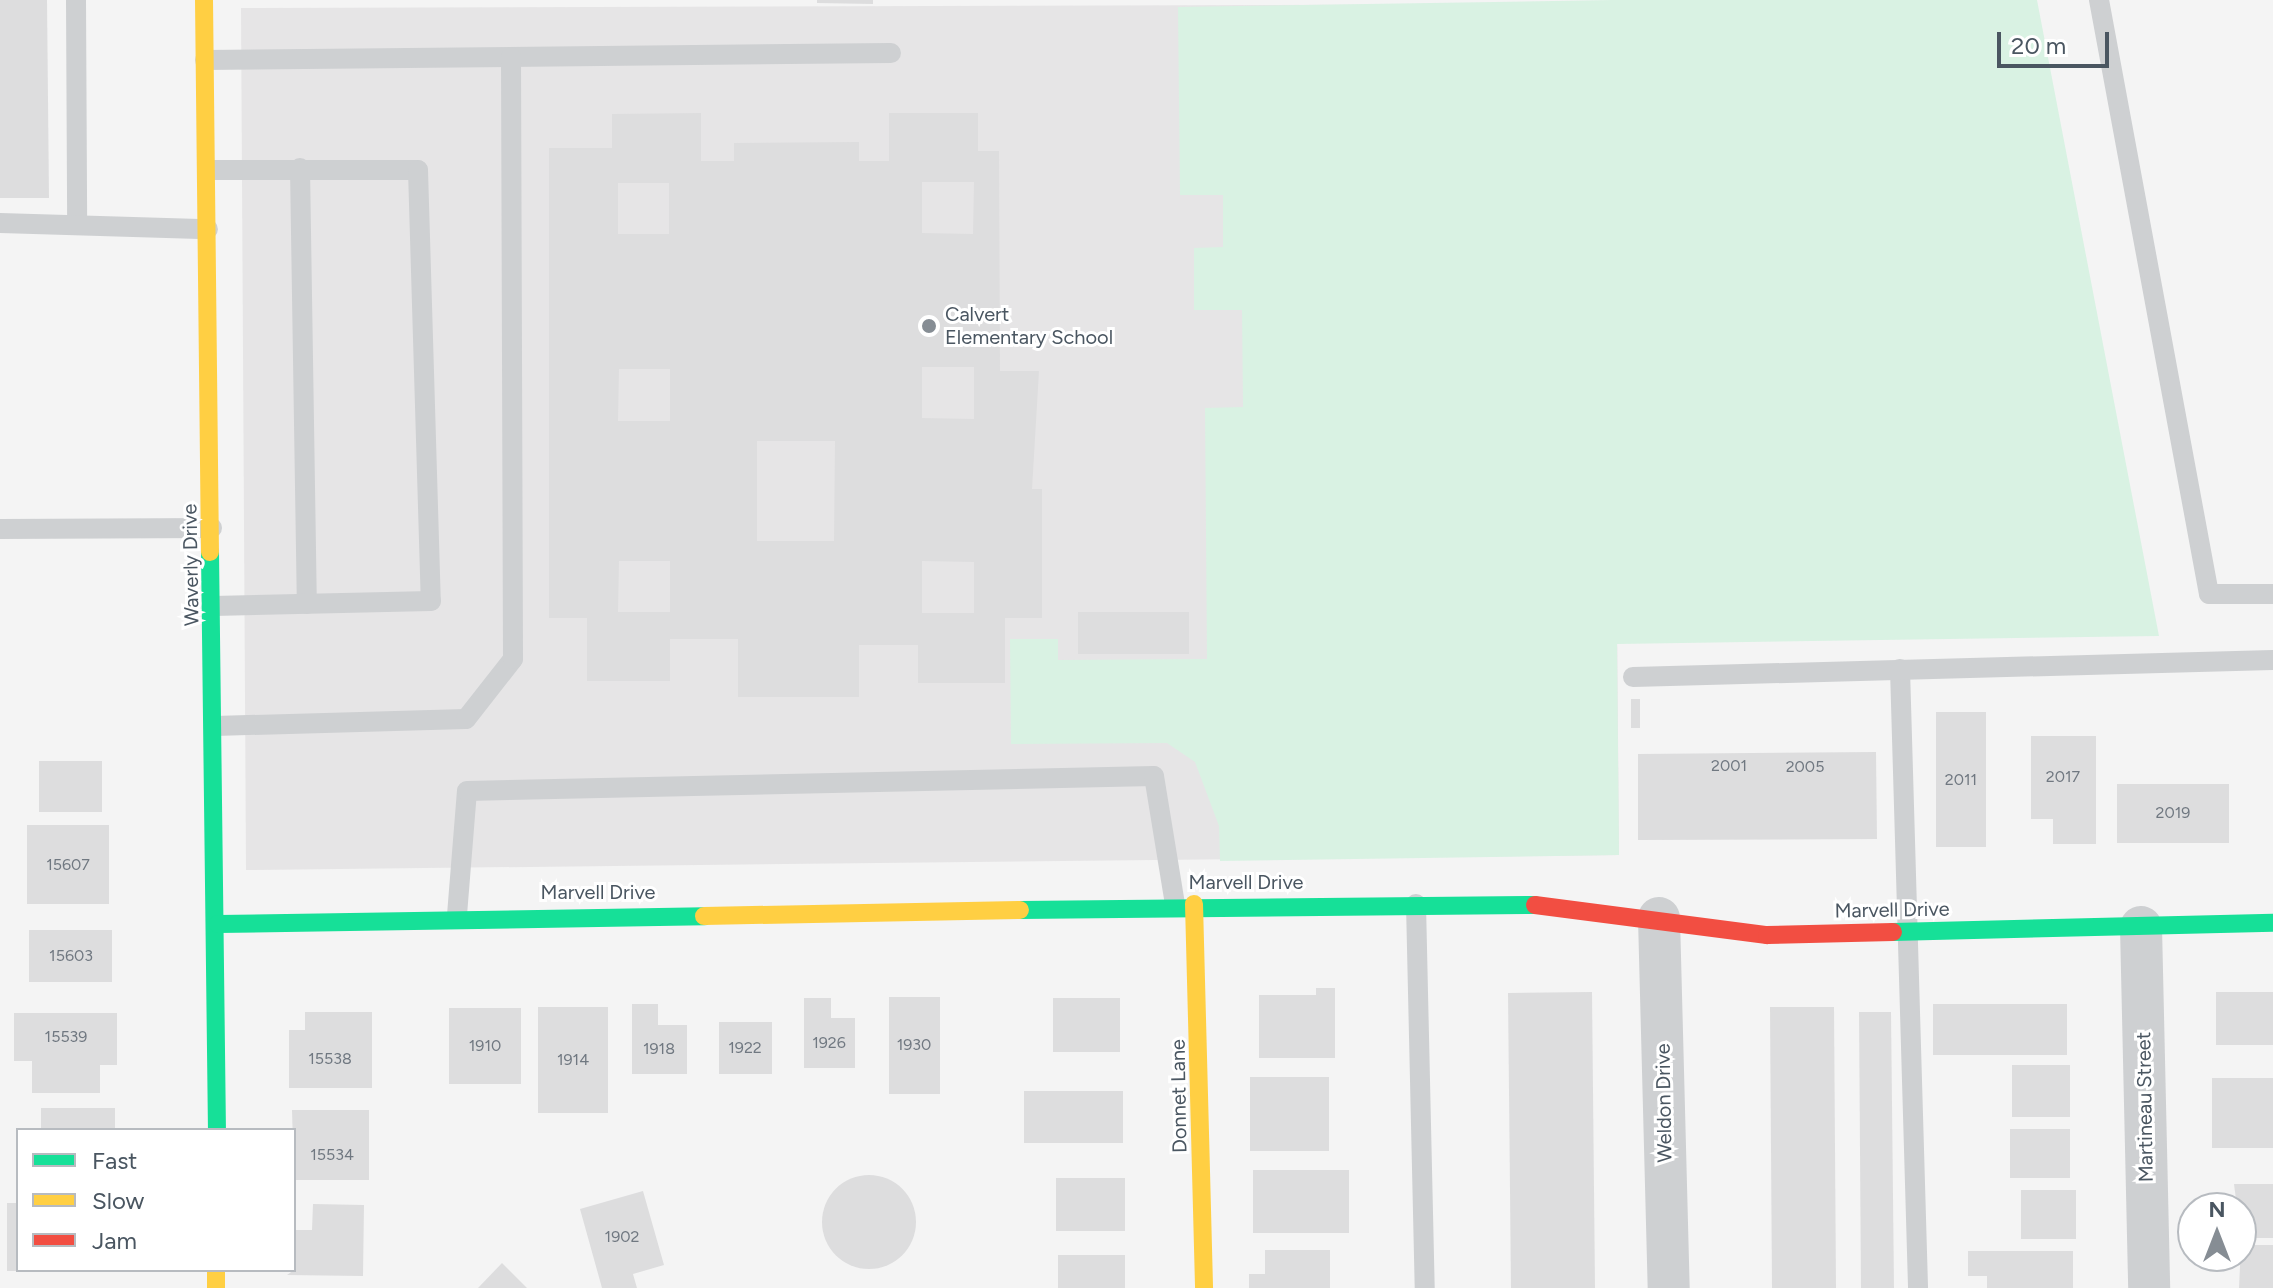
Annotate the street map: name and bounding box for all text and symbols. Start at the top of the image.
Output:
scale bar [2001,16,2113,66]
text: 20 m [2011,31,2066,60]
place label: Calvert Elementary School [945,302,1113,349]
marker: Calvert Elementary School [920,317,938,335]
street label: Waverly Drive [178,504,204,626]
house number: 2001 [1711,756,1747,776]
house number: 2005 [1786,757,1824,777]
house number: 2017 [2046,767,2080,787]
house number: 2011 [1945,770,1977,790]
house number: 2019 [2156,803,2190,823]
house number: 15607 [46,855,90,875]
street label: Marvell Drive [1189,870,1303,894]
street label: Marvell Drive [541,880,655,904]
street label: Marvell Drive [1834,897,1950,923]
house number: 15603 [49,946,93,966]
house number: 15539 [45,1027,87,1047]
street label: Martineau Street [2132,1032,2158,1182]
house number: 1926 [812,1033,846,1053]
house number: 1930 [897,1035,931,1055]
house number: 1910 [469,1036,501,1056]
house number: 1922 [728,1038,762,1058]
house number: 1918 [643,1039,675,1059]
street label: Donnet Lane [1166,1039,1192,1153]
street label: Weldon Drive [1651,1043,1677,1163]
house number: 15538 [308,1049,352,1069]
house number: 1914 [557,1050,589,1070]
legend [16,1128,296,1272]
house number: 15534 [310,1145,354,1165]
text: Fast [92,1146,137,1175]
text: Slow [92,1186,144,1215]
north arrow [2177,1192,2257,1272]
text: N [2208,1196,2226,1223]
text: Jam [92,1226,137,1255]
house number: 1902 [605,1227,639,1247]

